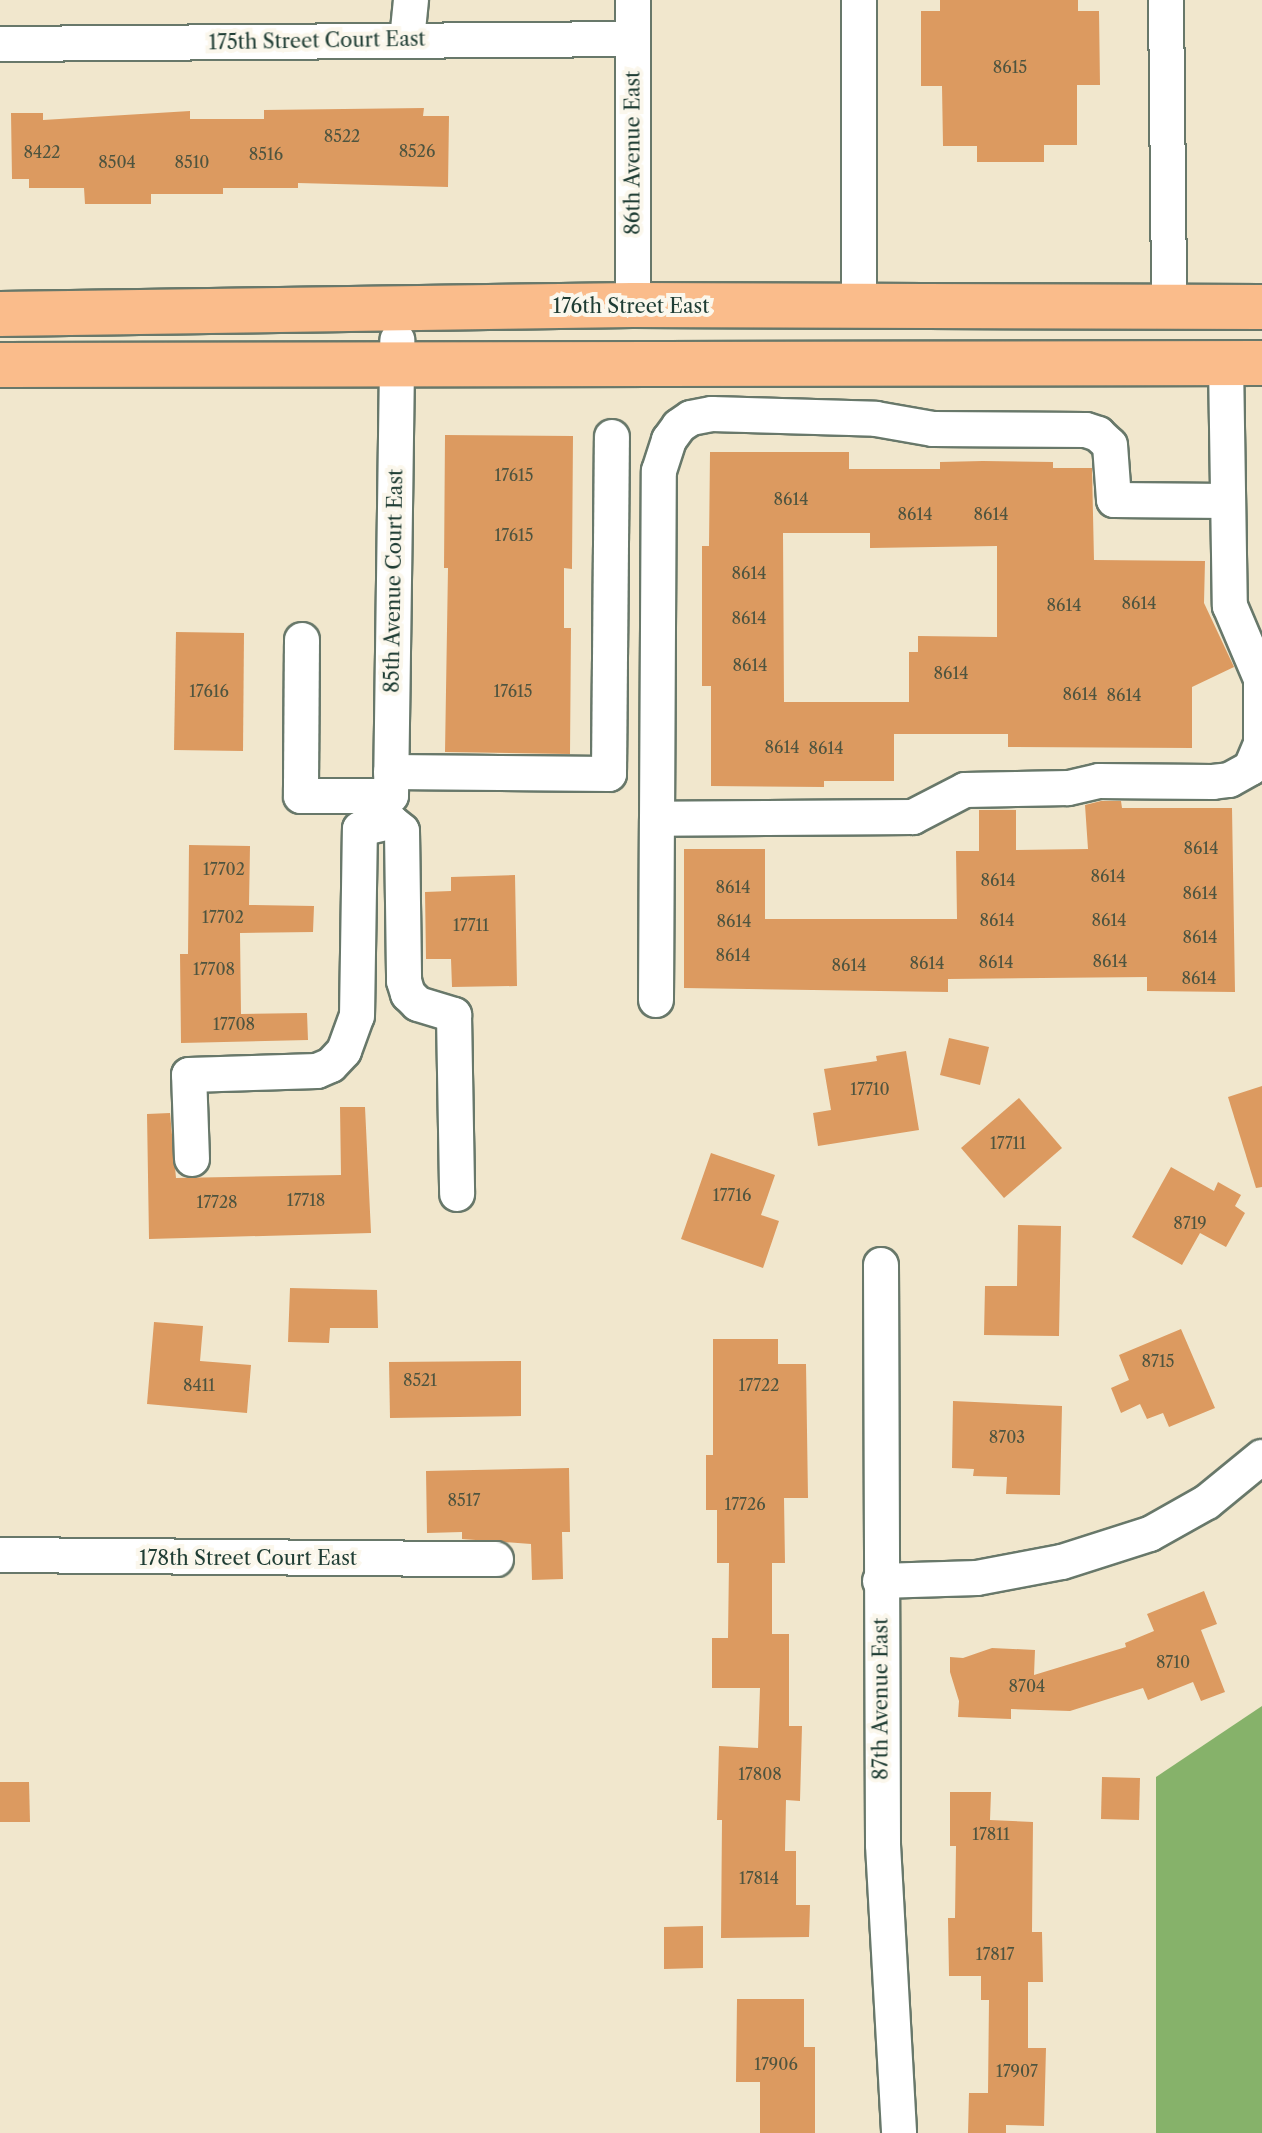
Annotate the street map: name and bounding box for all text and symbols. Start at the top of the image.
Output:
street label: 175th Street Court East [208,27,426,55]
house number: 8615 [993,57,1027,77]
street label: 86th Avenue East [621,71,645,235]
house number: 8522 [324,126,360,146]
house number: 8526 [399,141,435,161]
house number: 8422 [23,142,61,162]
house number: 8516 [249,144,283,164]
house number: 8504 [98,152,136,172]
house number: 8510 [174,152,210,172]
street label: 176th Street East [553,294,709,318]
house number: 17615 [494,465,534,485]
street label: 85th Avenue Court East [380,468,408,694]
house number: 8614 [774,489,808,509]
house number: 8614 [898,504,932,524]
house number: 8614 [974,504,1008,524]
house number: 17615 [494,525,534,545]
house number: 8614 [732,563,766,583]
house number: 8614 [1122,593,1156,613]
house number: 8614 [1047,595,1081,615]
house number: 8614 [732,608,766,628]
house number: 8614 [733,655,767,675]
house number: 8614 [934,663,968,683]
house number: 17616 [189,681,229,701]
house number: 17615 [493,681,533,701]
house number: 8614 [1063,684,1097,704]
house number: 8614 [1107,685,1141,705]
house number: 8614 [765,737,799,757]
house number: 8614 [809,738,843,758]
house number: 8614 [1184,838,1218,858]
house number: 17702 [203,859,245,879]
house number: 8614 [1091,866,1125,886]
house number: 8614 [981,870,1015,890]
house number: 8614 [716,877,750,897]
house number: 8614 [1183,883,1217,903]
house number: 17702 [202,907,244,927]
house number: 8614 [980,910,1014,930]
house number: 8614 [1092,910,1126,930]
house number: 8614 [717,911,751,931]
house number: 17711 [453,915,489,935]
house number: 8614 [1183,927,1217,947]
house number: 8614 [716,945,750,965]
house number: 8614 [1093,951,1127,971]
house number: 8614 [979,952,1013,972]
house number: 8614 [910,953,944,973]
house number: 8614 [832,955,866,975]
house number: 17708 [193,959,235,979]
house number: 8614 [1182,968,1216,988]
house number: 17708 [213,1014,255,1034]
house number: 17710 [850,1079,890,1099]
house number: 17711 [990,1133,1026,1153]
house number: 17716 [713,1185,751,1205]
house number: 17718 [287,1190,325,1210]
house number: 17728 [196,1192,238,1212]
house number: 8719 [1173,1213,1207,1233]
house number: 8715 [1142,1351,1174,1371]
house number: 8521 [403,1370,437,1390]
house number: 8411 [183,1375,215,1395]
house number: 17722 [739,1375,779,1395]
house number: 8703 [989,1427,1025,1447]
house number: 8517 [448,1490,480,1510]
house number: 17726 [724,1494,766,1514]
street label: 178th Street Court East [139,1546,357,1570]
street label: 87th Avenue East [869,1617,893,1781]
house number: 8710 [1156,1652,1190,1672]
house number: 8704 [1009,1676,1045,1696]
house number: 17808 [738,1764,782,1784]
house number: 17811 [972,1824,1010,1844]
house number: 17814 [739,1868,779,1888]
house number: 17817 [976,1944,1014,1964]
house number: 17906 [754,2054,798,2074]
house number: 17907 [996,2061,1038,2081]

